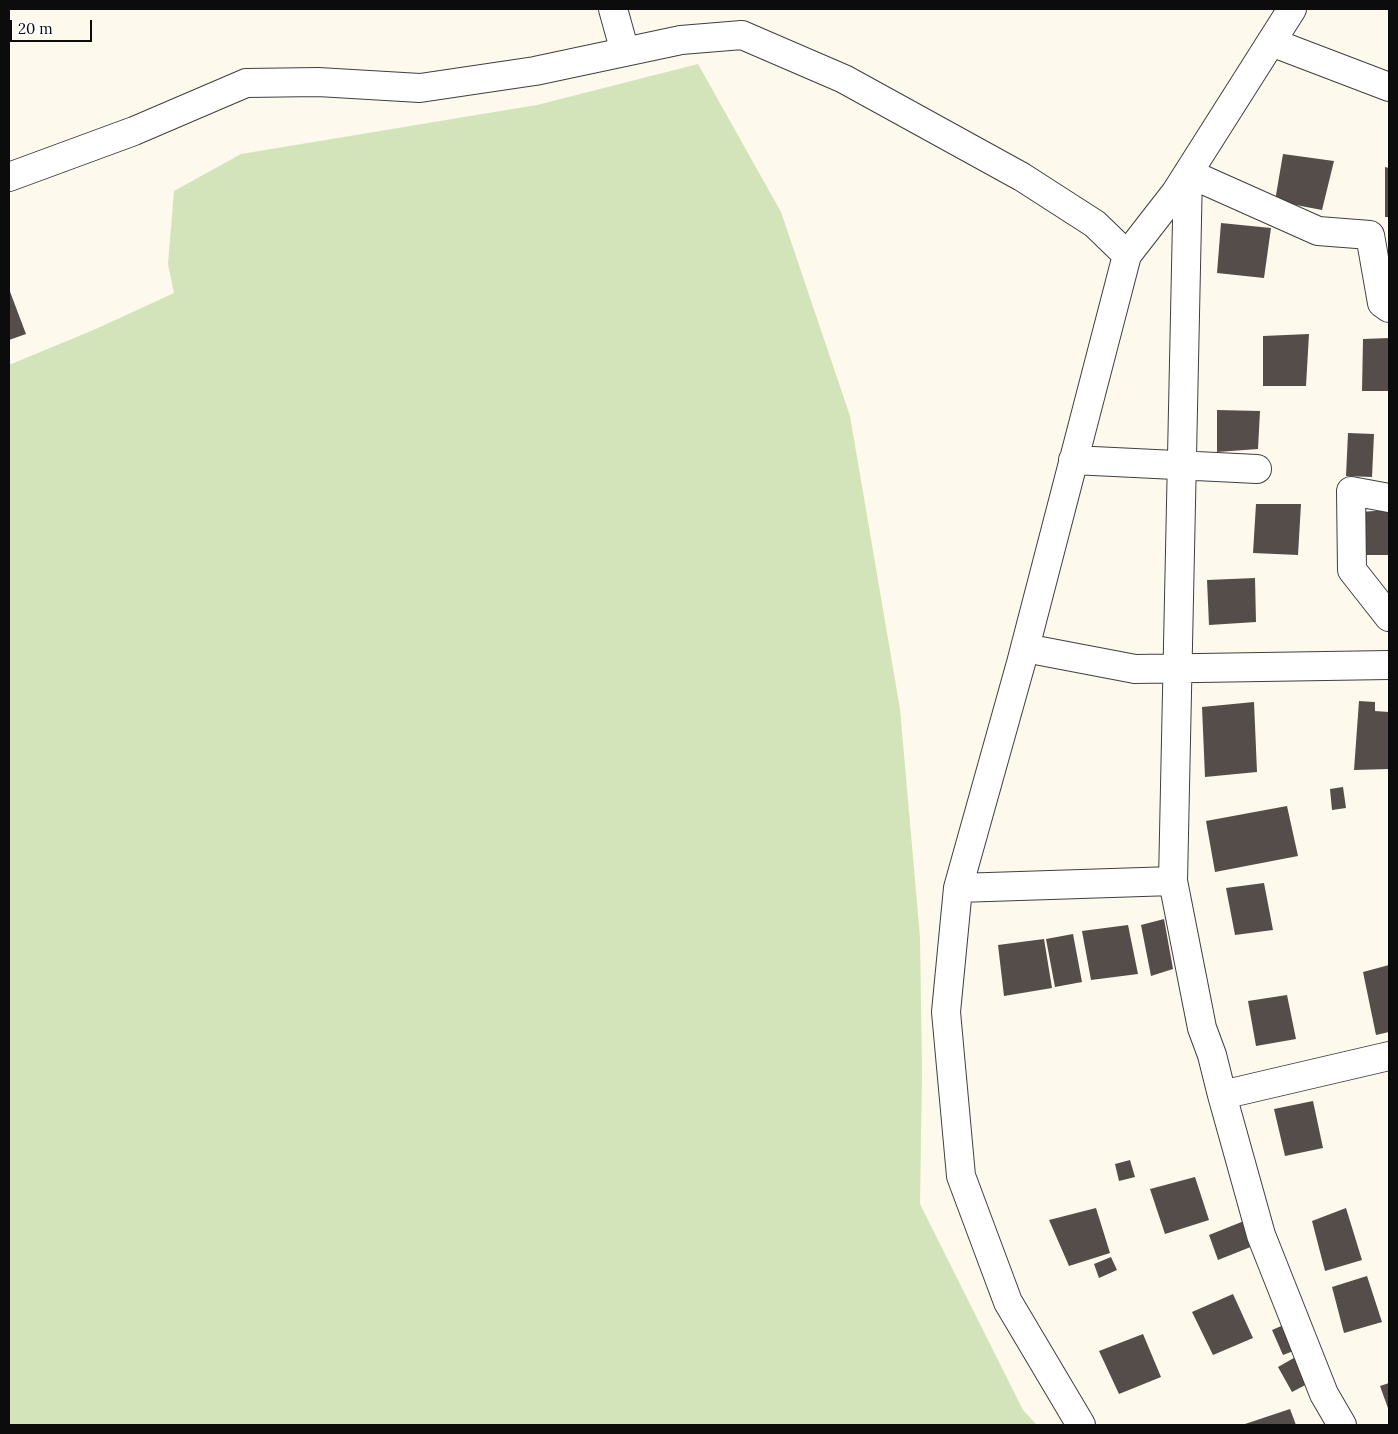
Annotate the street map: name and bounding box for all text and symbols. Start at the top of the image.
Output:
scale bar [12,10,95,42]
text: 20 m [18,19,53,38]

